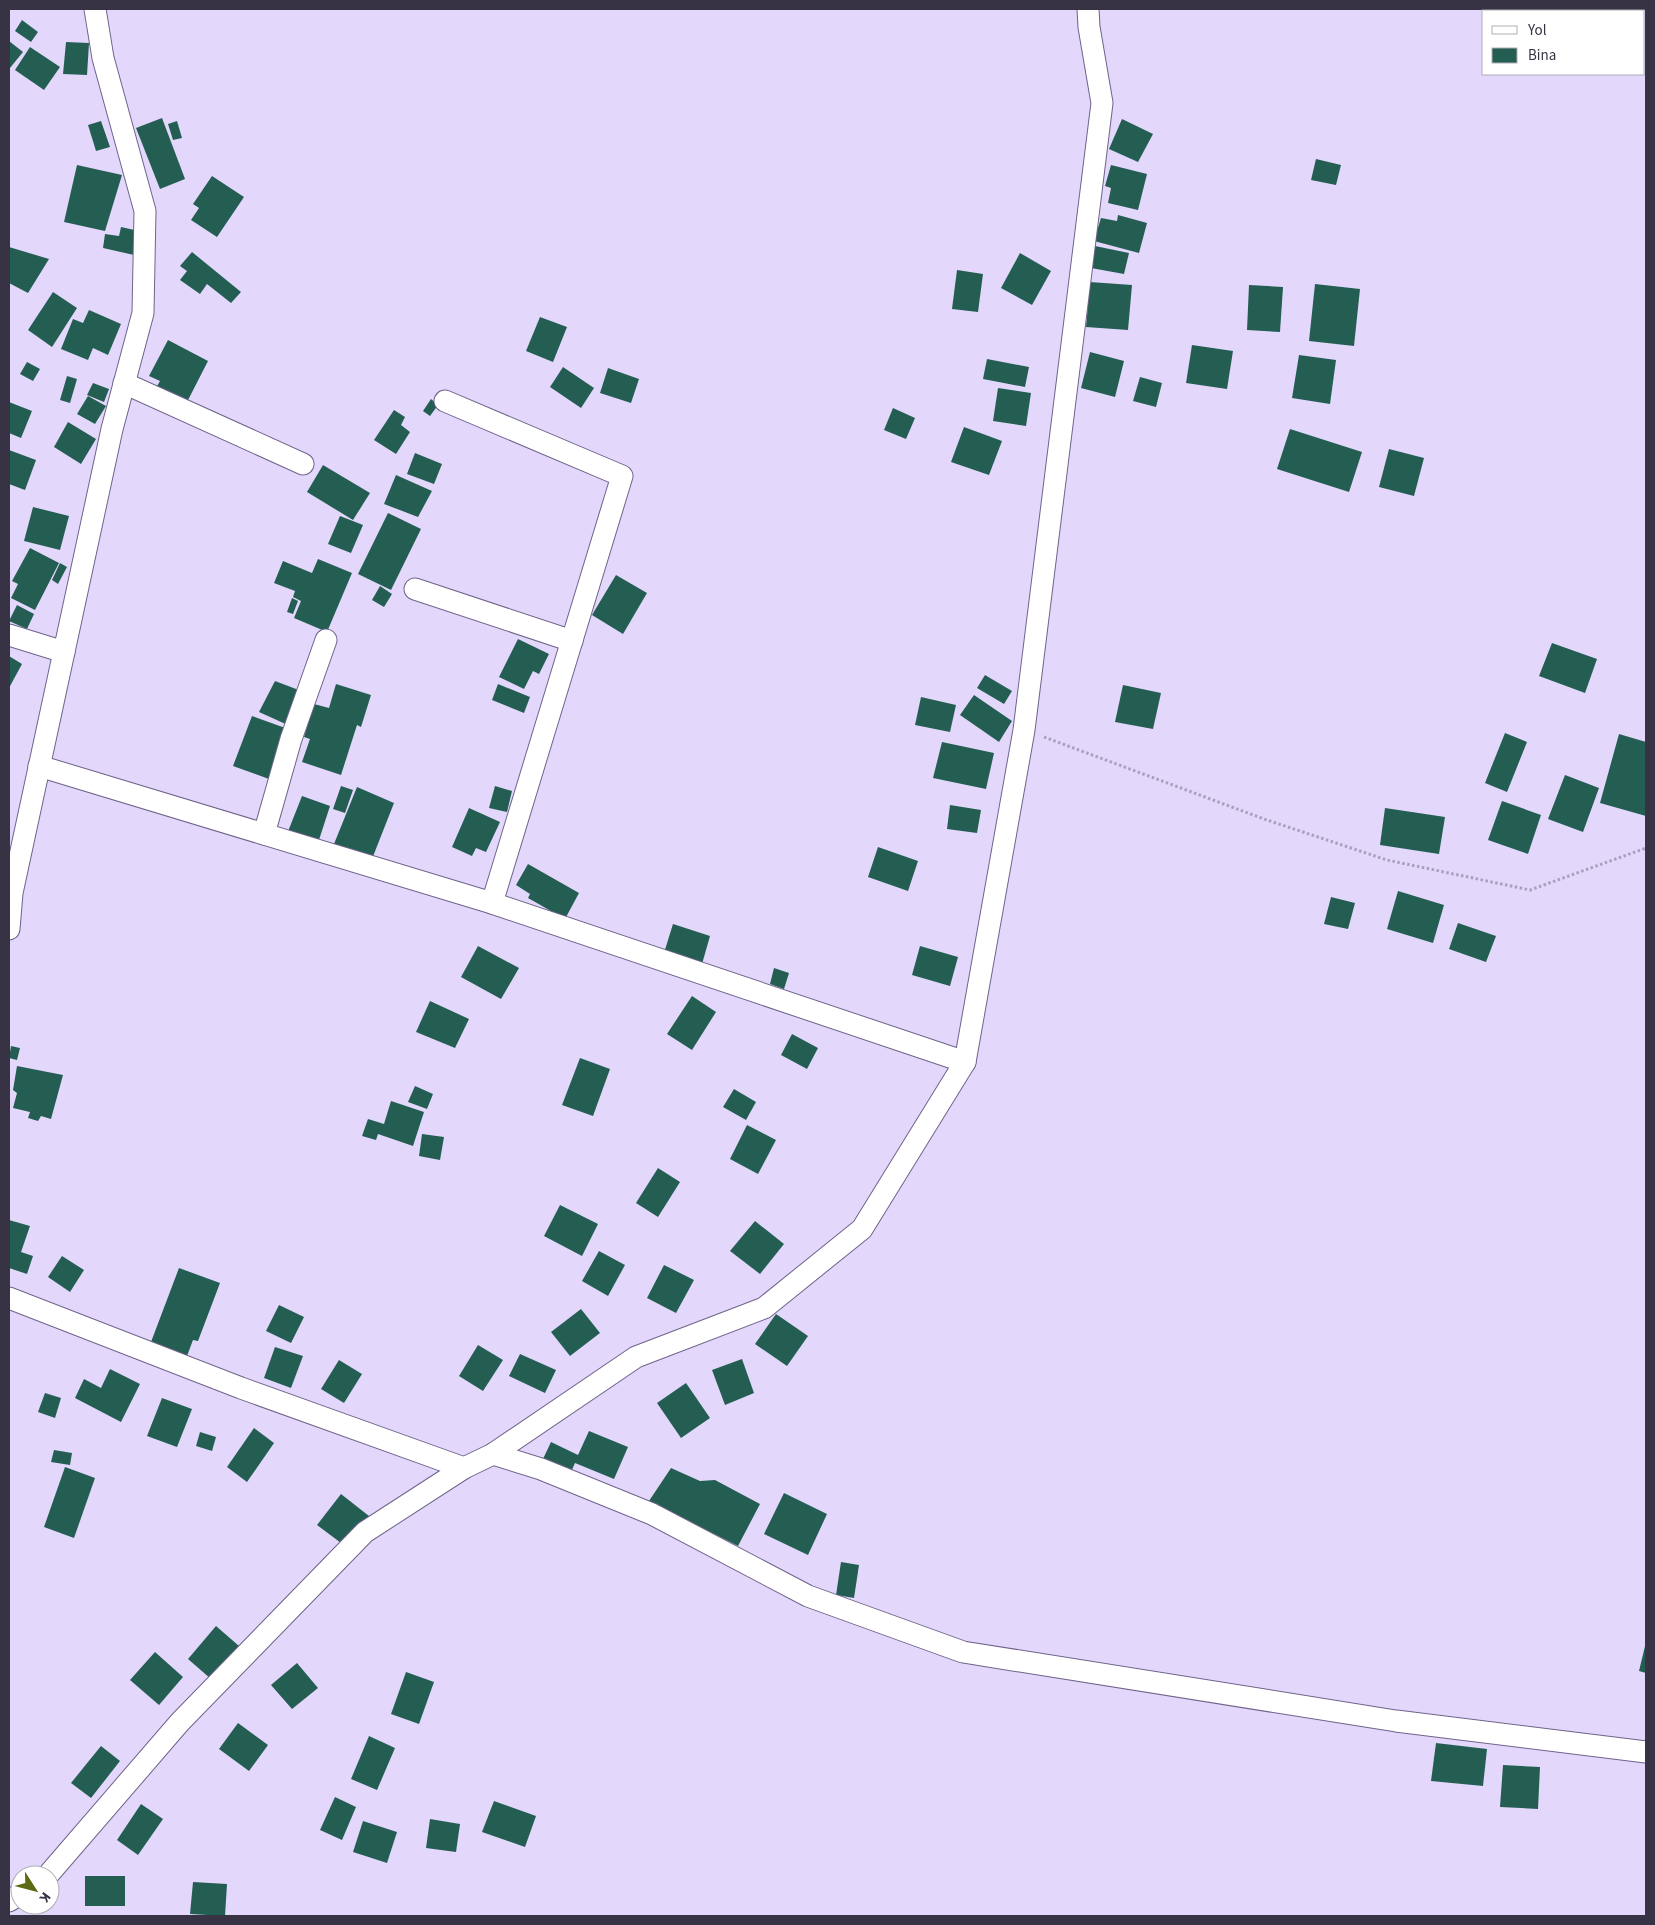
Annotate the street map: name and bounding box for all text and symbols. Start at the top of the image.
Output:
legend [1482,10,1645,75]
text: Yol [1527,20,1547,41]
text: Bina [1528,45,1556,66]
north arrow [10,1865,60,1915]
text: K [34,1888,55,1907]

